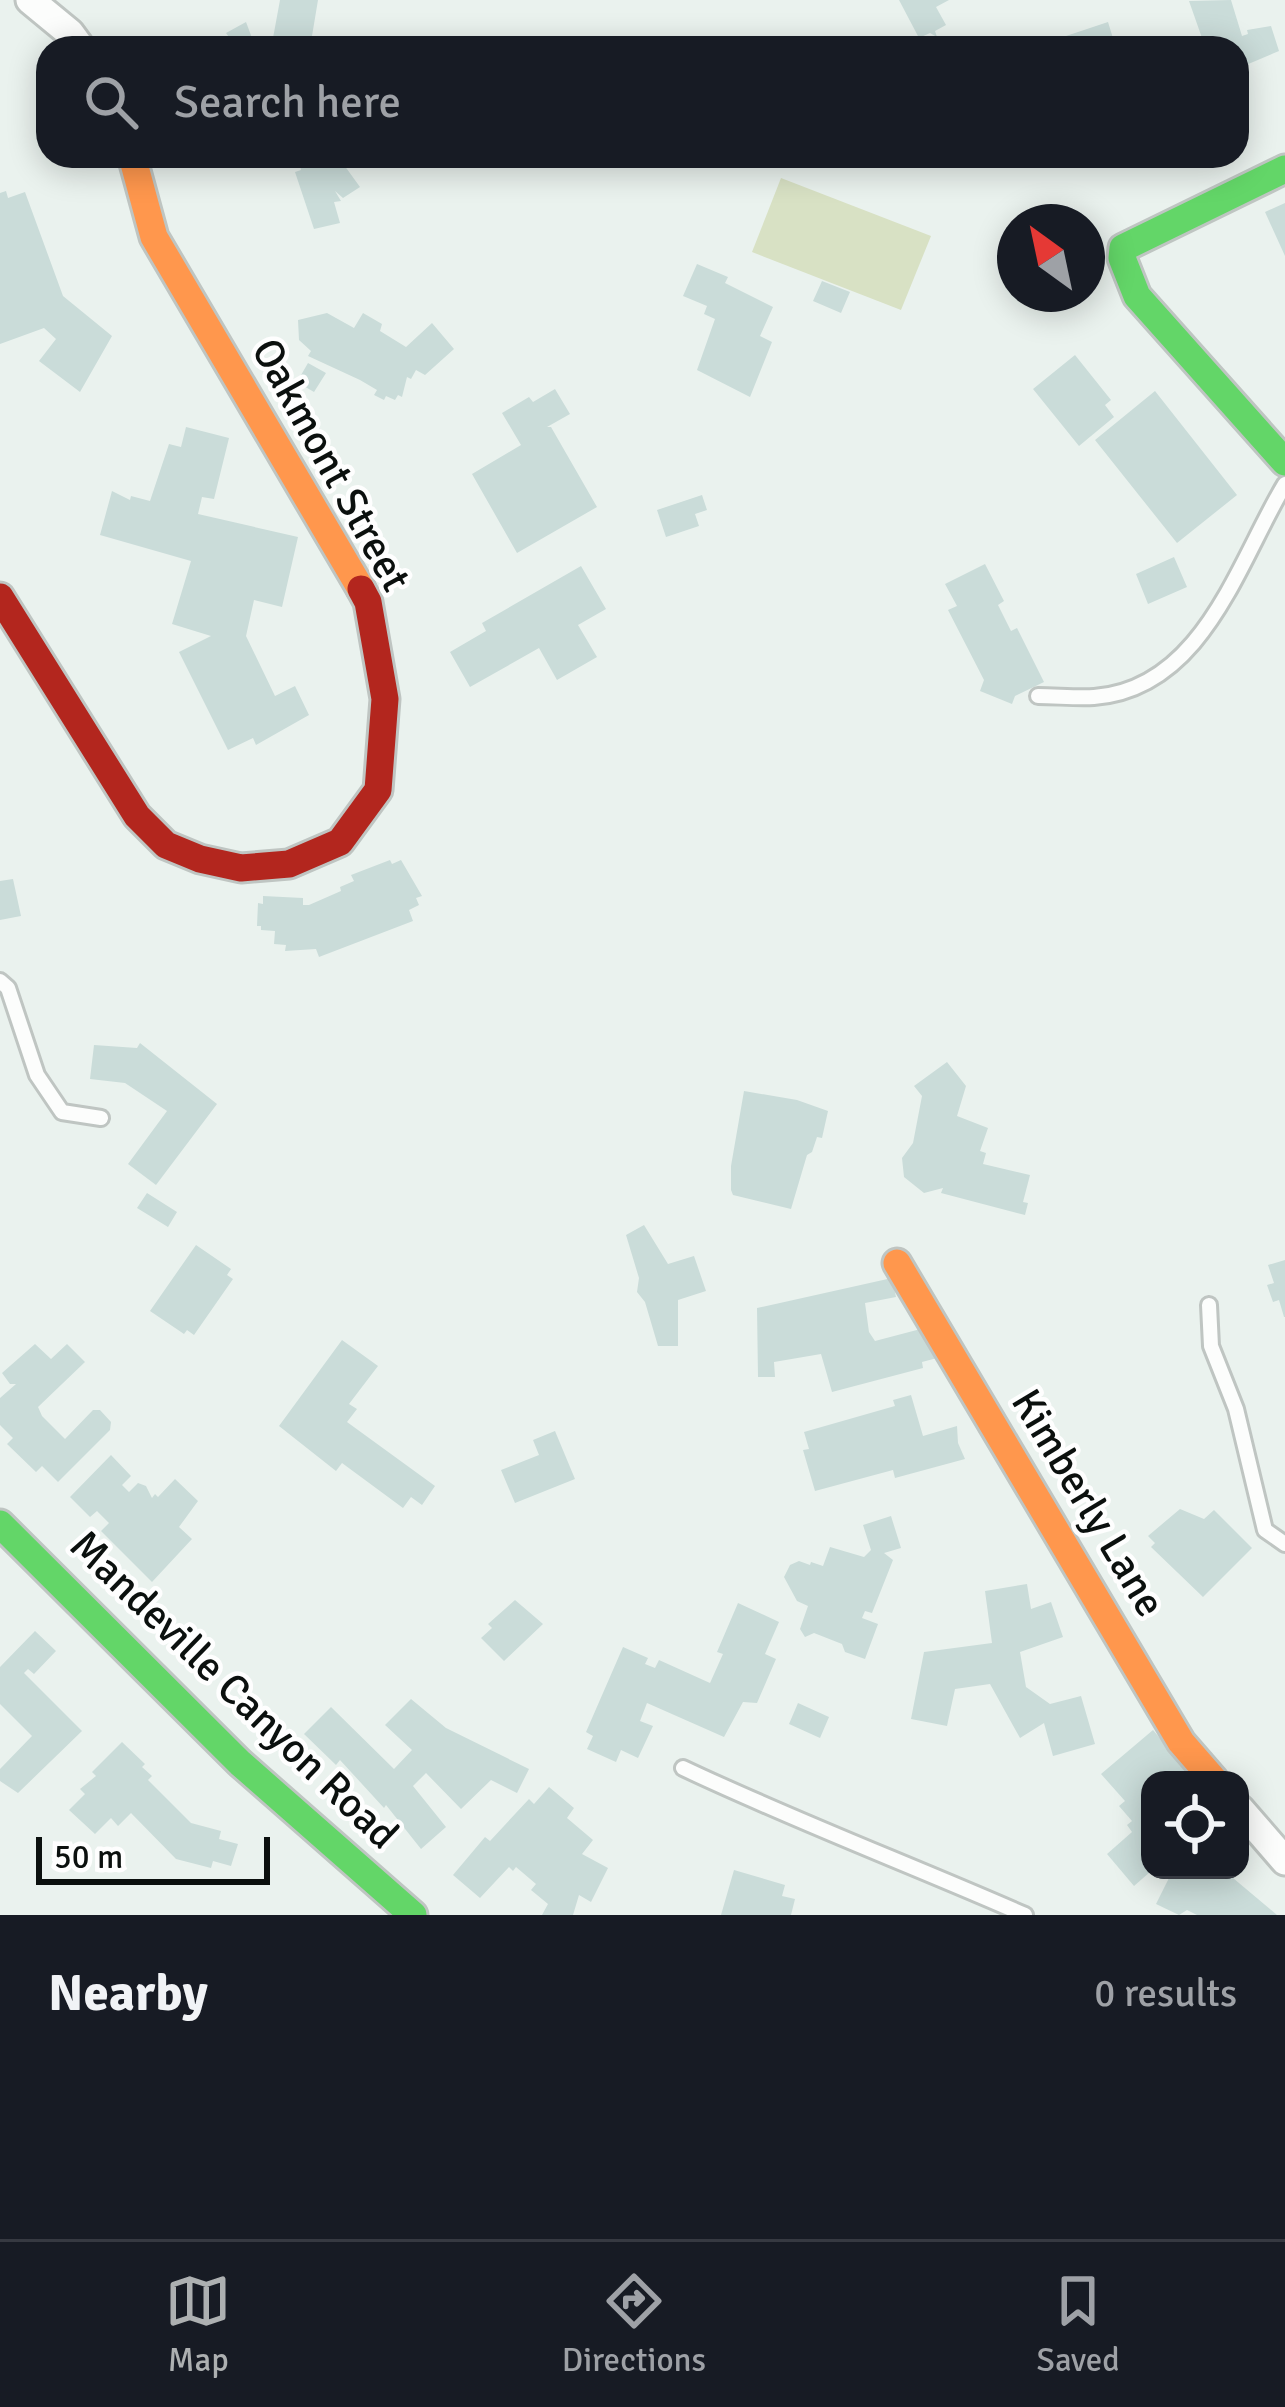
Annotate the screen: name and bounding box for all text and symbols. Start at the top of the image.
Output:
search box [36,36,1249,168]
icon: search [78,69,144,135]
text: Search here [174,75,401,130]
north arrow [997,204,1105,312]
street label: Oakmont Street [241,330,421,600]
street label: Kimberly Lane [1000,1380,1176,1626]
street label: Mandeville Canyon Road [59,1520,409,1860]
map controls [1141,1771,1249,1879]
button: locate [1141,1771,1249,1879]
scale bar [36,1831,270,1884]
text: 50 m [54,1837,123,1878]
text: Nearby [48,1962,208,2025]
text: 0 results [1094,1969,1237,2017]
tab: Map [165,2268,231,2381]
tab: Directions [562,2268,706,2381]
tab: Saved [1037,2268,1120,2381]

